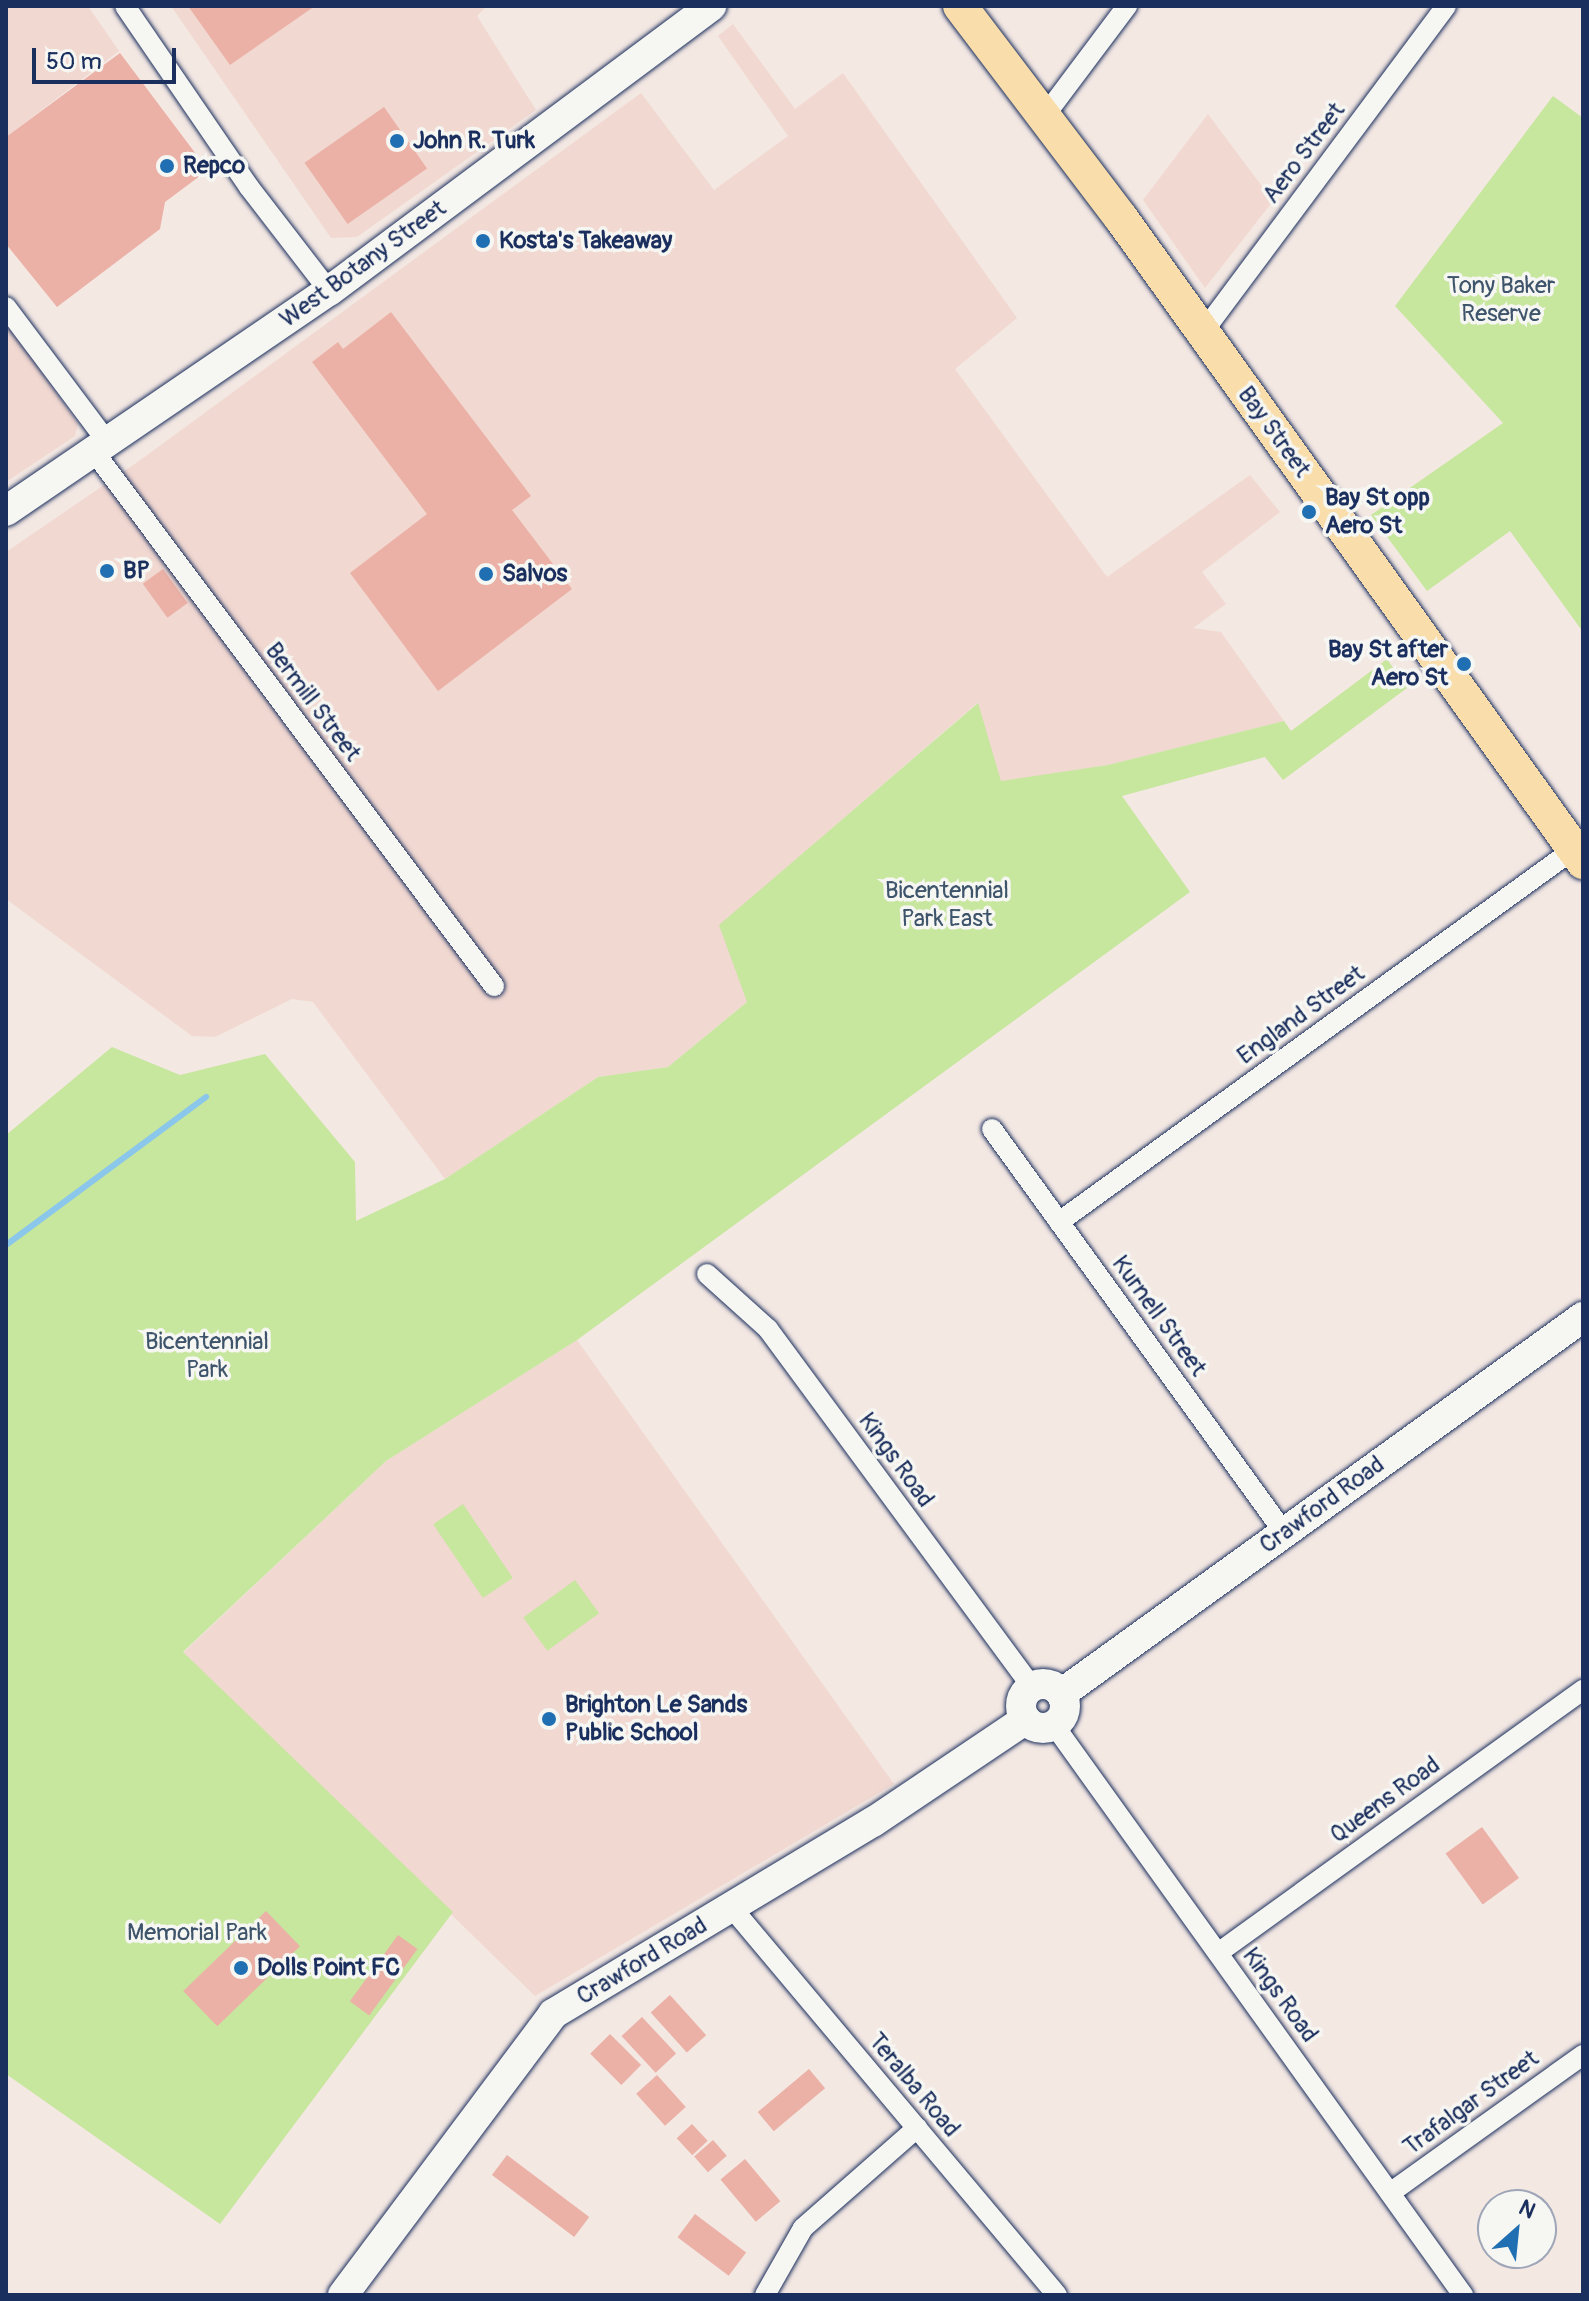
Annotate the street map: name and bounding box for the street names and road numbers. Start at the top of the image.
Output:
street label: Aero Street [1257,97,1351,209]
street label: West Botany Street [274,194,452,334]
street label: Bay Street [1231,381,1317,483]
street label: Bermill Street [259,637,367,767]
street label: England Street [1232,959,1370,1071]
street label: Kurnell Street [1106,1250,1212,1382]
street label: Kings Road [852,1407,940,1513]
street label: Crawford Road [1254,1450,1390,1560]
street label: Queens Road [1324,1751,1446,1849]
street label: Crawford Road [572,1911,712,2011]
street label: Kings Road [1236,1942,1324,2048]
street label: Teralba Road [862,2027,966,2143]
street label: Trafalgar Street [1398,2044,1544,2162]

